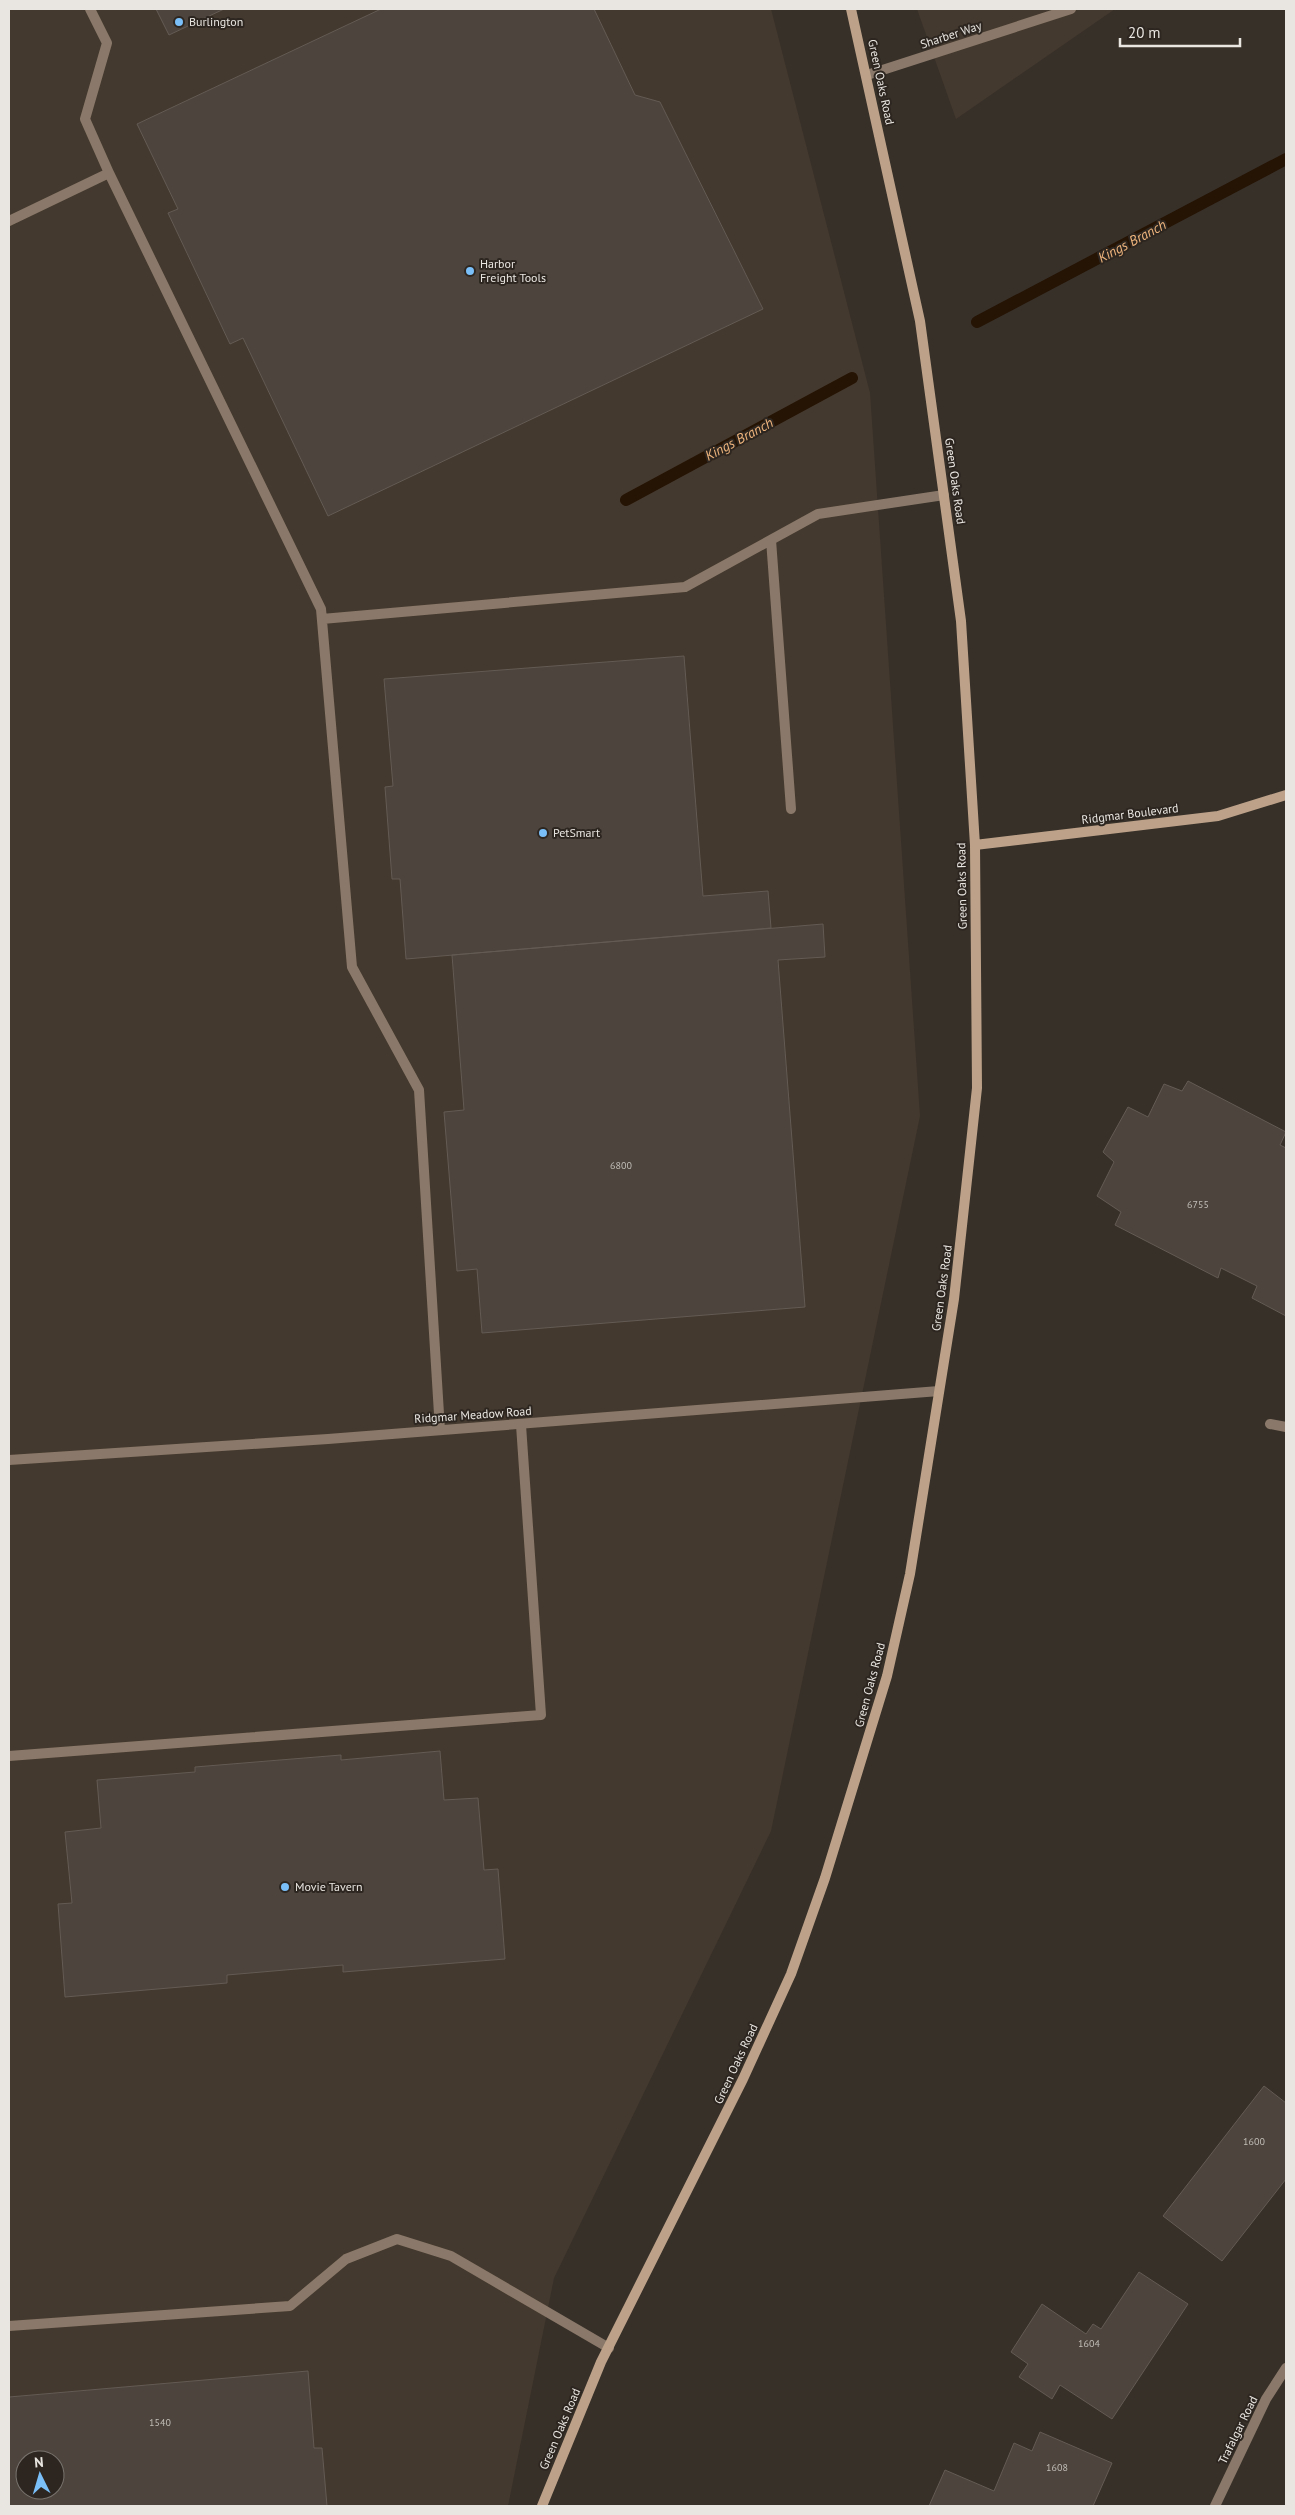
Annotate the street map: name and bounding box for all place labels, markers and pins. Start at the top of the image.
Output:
place label: Burlington [189,14,243,29]
marker: Burlington [173,16,185,28]
place label: Harbor Freight Tools [480,256,546,285]
marker: Harbor Freight Tools [464,265,476,277]
place label: PetSmart [553,825,600,840]
marker: PetSmart [537,827,549,839]
place label: Movie Tavern [295,1879,362,1894]
marker: Movie Tavern [279,1881,291,1893]

